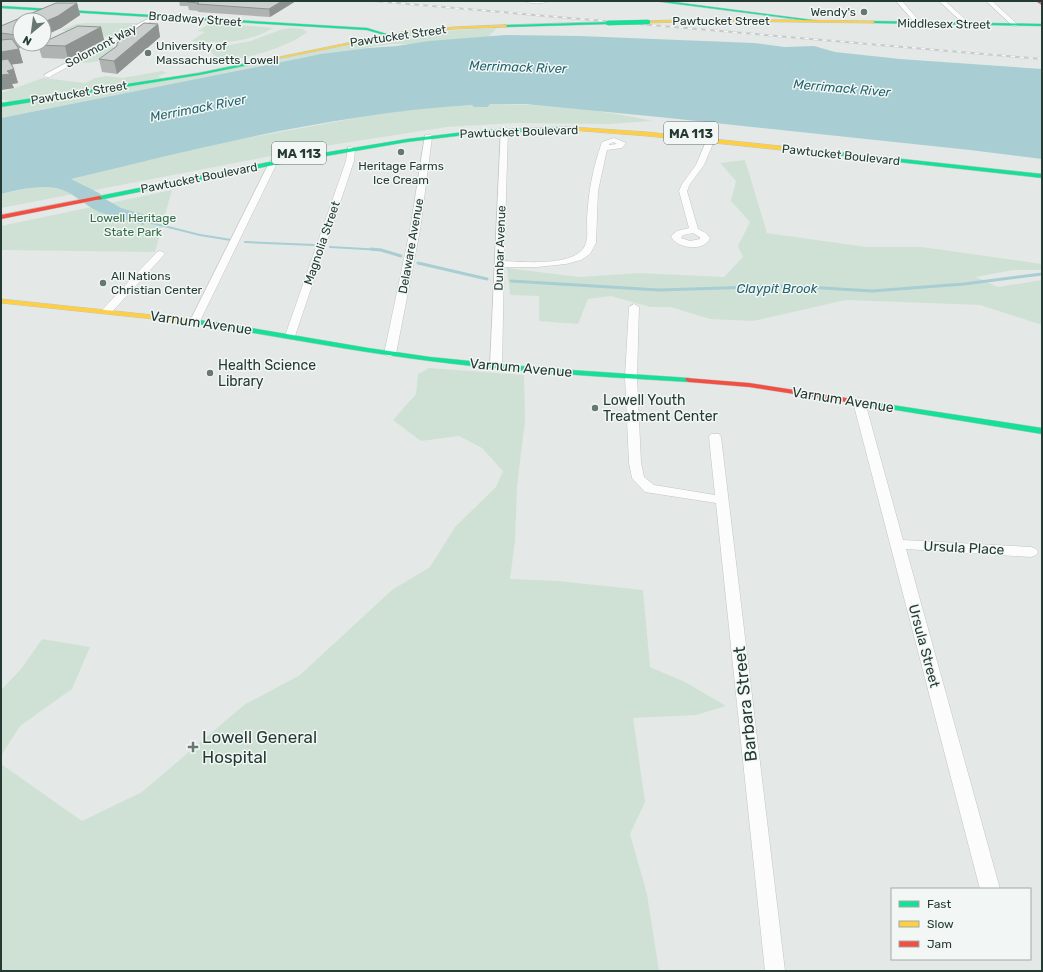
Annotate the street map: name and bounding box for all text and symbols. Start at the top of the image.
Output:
place label: Wendy's [810,5,856,19]
marker: Wendy's [859,7,869,17]
street label: Broadway Street [148,9,242,29]
north arrow [12,12,52,52]
street label: Pawtucket Street [672,14,770,28]
street label: Middlesex Street [897,16,991,32]
street label: Solomont Way [63,21,139,71]
street label: Pawtucket Street [349,22,447,50]
text: N [21,33,34,48]
place label: University of Massachusetts Lowell [156,39,279,67]
marker: University of Massachusetts Lowell [143,48,153,58]
water label: Merrimack River [469,58,568,76]
water label: Merrimack River [793,76,892,100]
street label: Pawtucket Street [30,78,128,108]
water label: Merrimack River [149,91,248,125]
road number: MA 113 [664,122,718,144]
street label: Pawtucket Boulevard [459,123,579,141]
road number: MA 113 [272,142,326,164]
street label: Pawtucket Boulevard [781,142,901,168]
marker: Heritage Farms Ice Cream [396,147,406,157]
place label: Heritage Farms Ice Cream [358,159,444,187]
street label: Pawtucket Boulevard [139,160,259,196]
street label: Delaware Avenue [396,197,426,295]
street label: Magnolia Street [301,199,343,287]
street label: Dunbar Avenue [492,205,508,291]
park label: Lowell Heritage State Park [90,211,176,239]
place label: All Nations Christian Center [111,269,203,297]
marker: All Nations Christian Center [98,278,108,288]
water label: Claypit Brook [737,281,818,296]
street label: Varnum Avenue [149,307,253,339]
street label: Varnum Avenue [469,355,573,381]
place label: Health Science Library [218,357,316,390]
marker: Health Science Library [205,368,215,378]
street label: Varnum Avenue [791,384,895,416]
place label: Lowell Youth Treatment Center [603,392,719,425]
marker: Lowell Youth Treatment Center [590,403,600,413]
street label: Ursula Place [923,537,1005,559]
street label: Ursula Street [905,602,943,690]
street label: Barbara Street [729,645,761,763]
place label: Lowell General Hospital [202,727,317,767]
marker: Lowell General Hospital [187,741,199,753]
legend [891,888,1031,960]
text: Fast [927,897,951,911]
text: Slow [927,917,954,931]
text: Jam [927,937,952,951]

